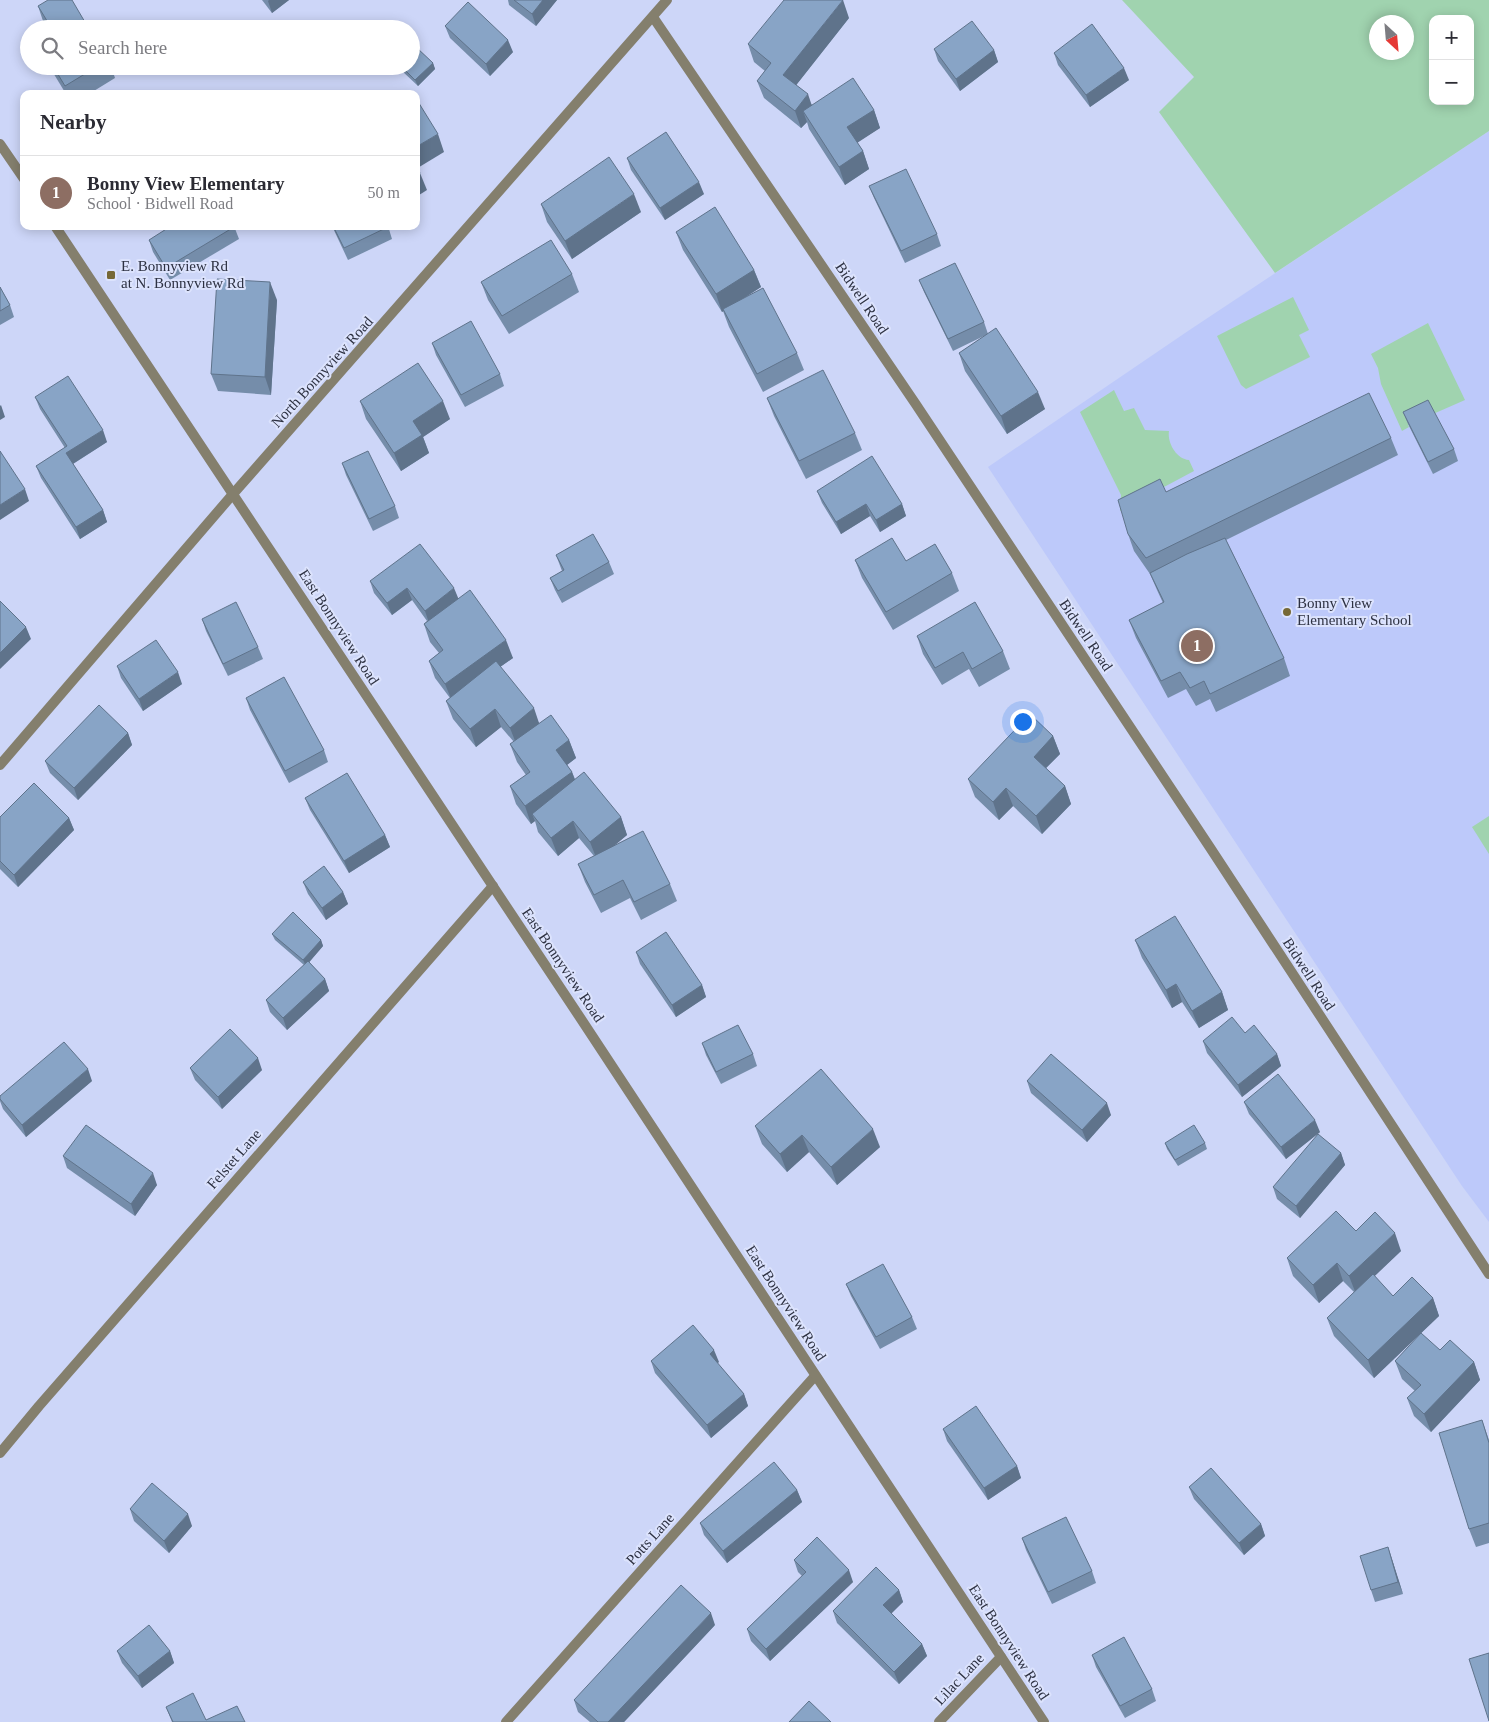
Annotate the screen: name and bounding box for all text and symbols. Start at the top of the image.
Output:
north arrow [1369,15,1414,60]
map controls [1429,15,1474,105]
button: + [1429,15,1474,60]
search box [20,20,420,75]
icon: search [38,34,66,62]
text: Search here [78,37,167,58]
button: − [1429,60,1474,105]
text: Nearby [40,110,107,134]
text: Bonny View Elementary [87,173,284,194]
text: 1 [52,184,60,201]
text: 50 m [368,184,400,201]
text: School · Bidwell Road [87,195,233,212]
place label: E. Bonnyview Rd at N. Bonnyview Rd [121,258,245,291]
street label: Bidwell Road [832,259,892,337]
marker: E. Bonnyview Rd at N. Bonnyview Rd [105,269,117,281]
street label: North Bonnyview Road [268,313,376,431]
street label: East Bonnyview Road [296,566,383,688]
place label: Bonny View Elementary School [1297,595,1412,628]
street label: Bidwell Road [1056,596,1116,674]
marker: Bonny View Elementary School [1281,606,1293,618]
pin: 1 [1181,627,1213,665]
your location [1010,709,1036,735]
street label: East Bonnyview Road [519,905,607,1025]
street label: Bidwell Road [1280,935,1339,1014]
street label: Felstet Lane [204,1126,264,1192]
street label: East Bonnyview Road [743,1242,830,1364]
street label: Potts Lane [623,1510,677,1568]
street label: East Bonnyview Road [966,1581,1053,1703]
street label: Lilac Lane [931,1650,987,1708]

